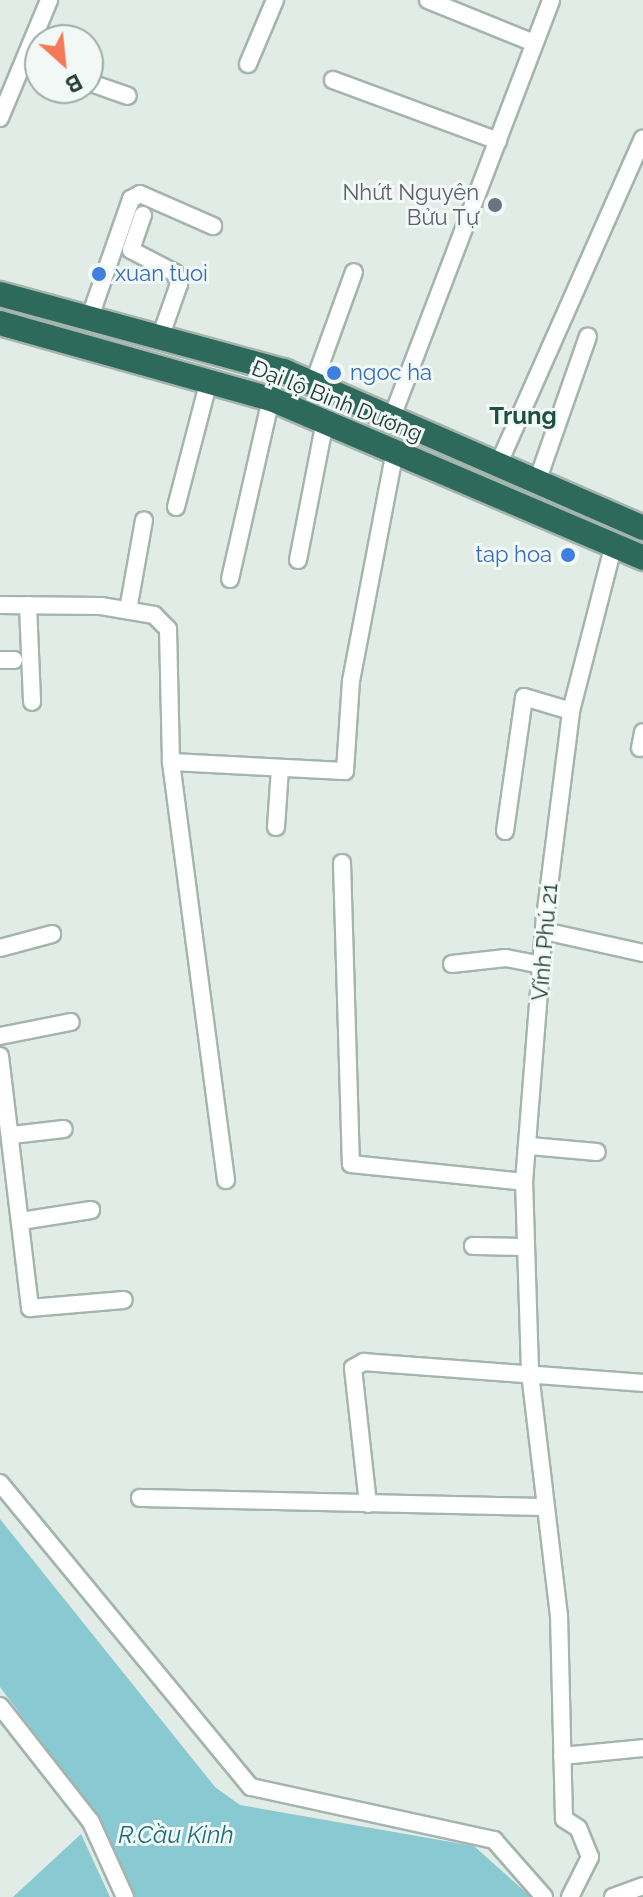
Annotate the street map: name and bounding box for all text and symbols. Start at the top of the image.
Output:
north arrow [24,24,104,104]
text: B [61,69,87,99]
place label: Nhứt Nguyên Bửu Tự [342,179,479,230]
marker: Nhứt Nguyên Bửu Tự [486,196,504,214]
place label: xuan tuoi [115,261,208,287]
marker: xuan tuoi [90,265,108,283]
street label: Đại lộ Bình Dương [248,355,426,447]
place label: ngoc ha [350,360,432,386]
marker: ngoc ha [325,364,343,382]
district label: Trung [489,402,557,430]
place label: tap hoa [476,542,552,568]
marker: tap hoa [559,546,577,564]
street label: Vĩnh Phú 21 [527,882,563,1002]
water label: R.Cầu Kinh [118,1821,234,1849]

